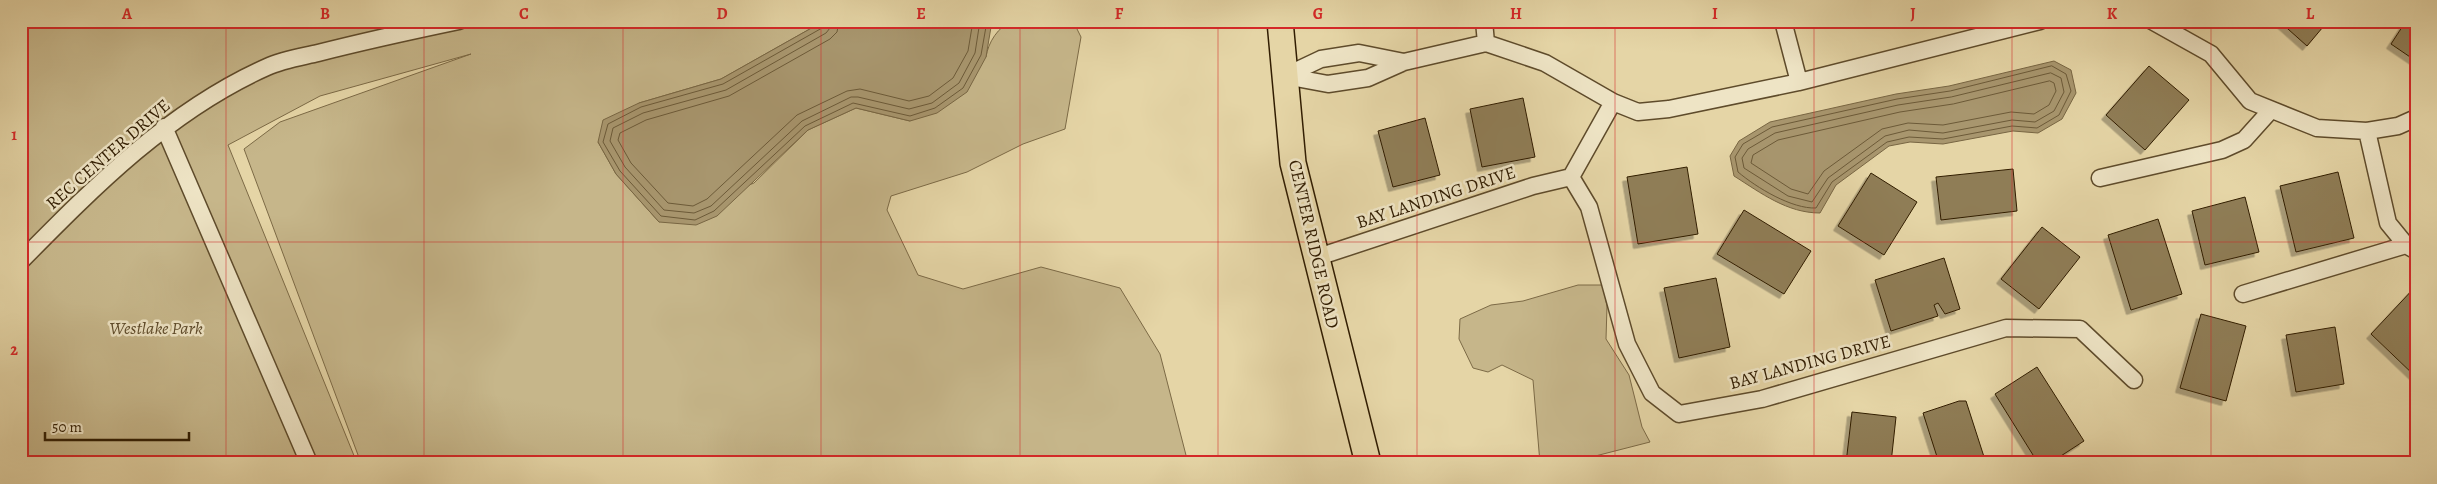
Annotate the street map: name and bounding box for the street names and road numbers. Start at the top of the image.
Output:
street label: REC CENTER DRIVE [41,93,175,215]
street label: CENTER RIDGE ROAD [1283,157,1345,331]
street label: BAY LANDING DRIVE [1353,160,1519,234]
street label: BAY LANDING DRIVE [1727,329,1893,395]

